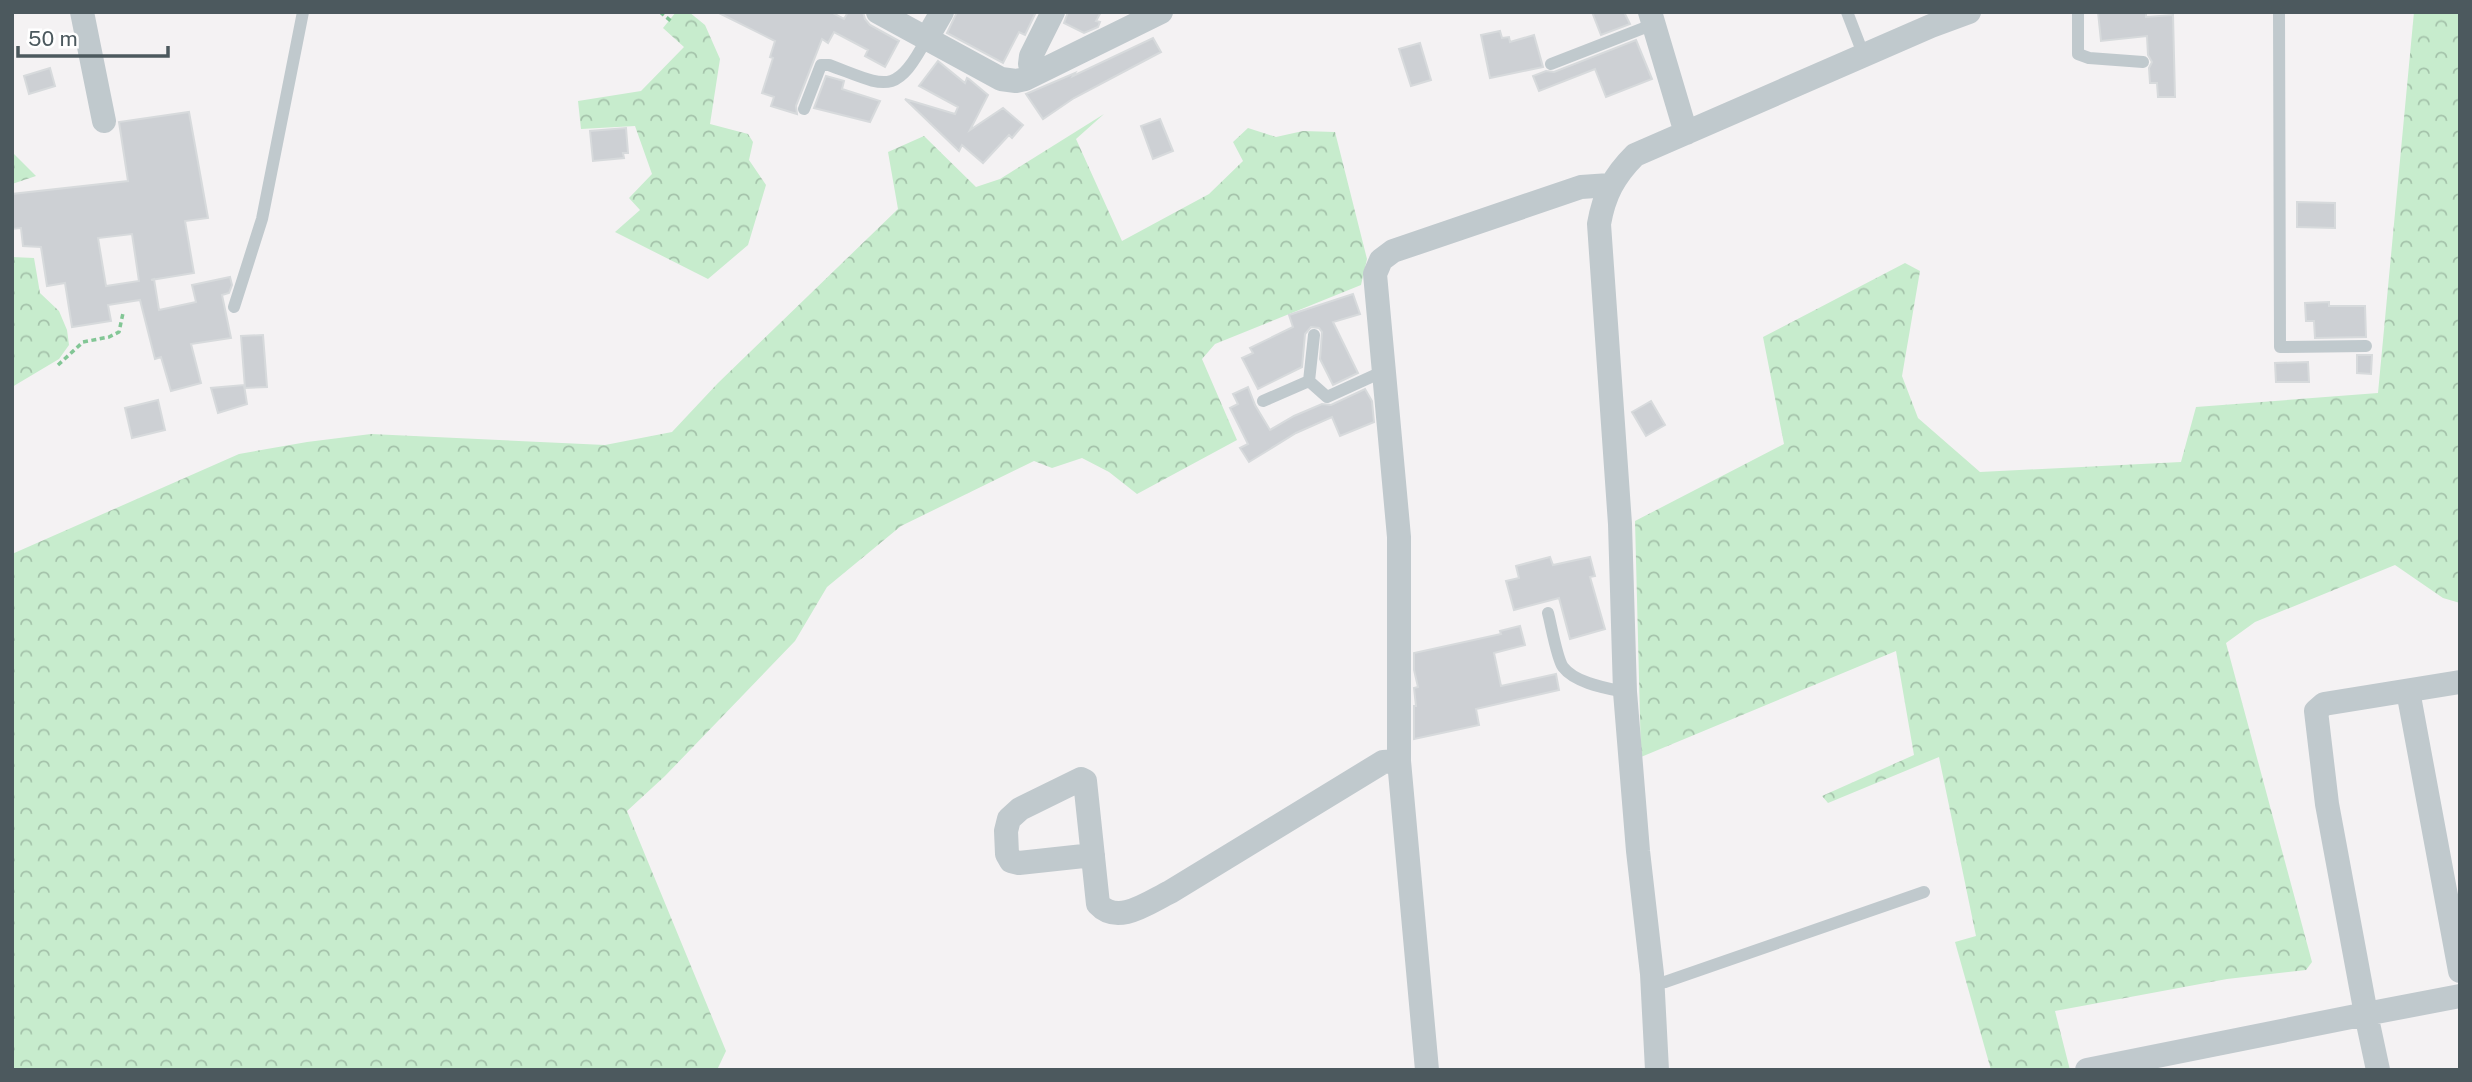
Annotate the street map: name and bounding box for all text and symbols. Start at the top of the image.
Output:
scale bar [18,14,168,58]
text: 50 m [28,26,78,51]

